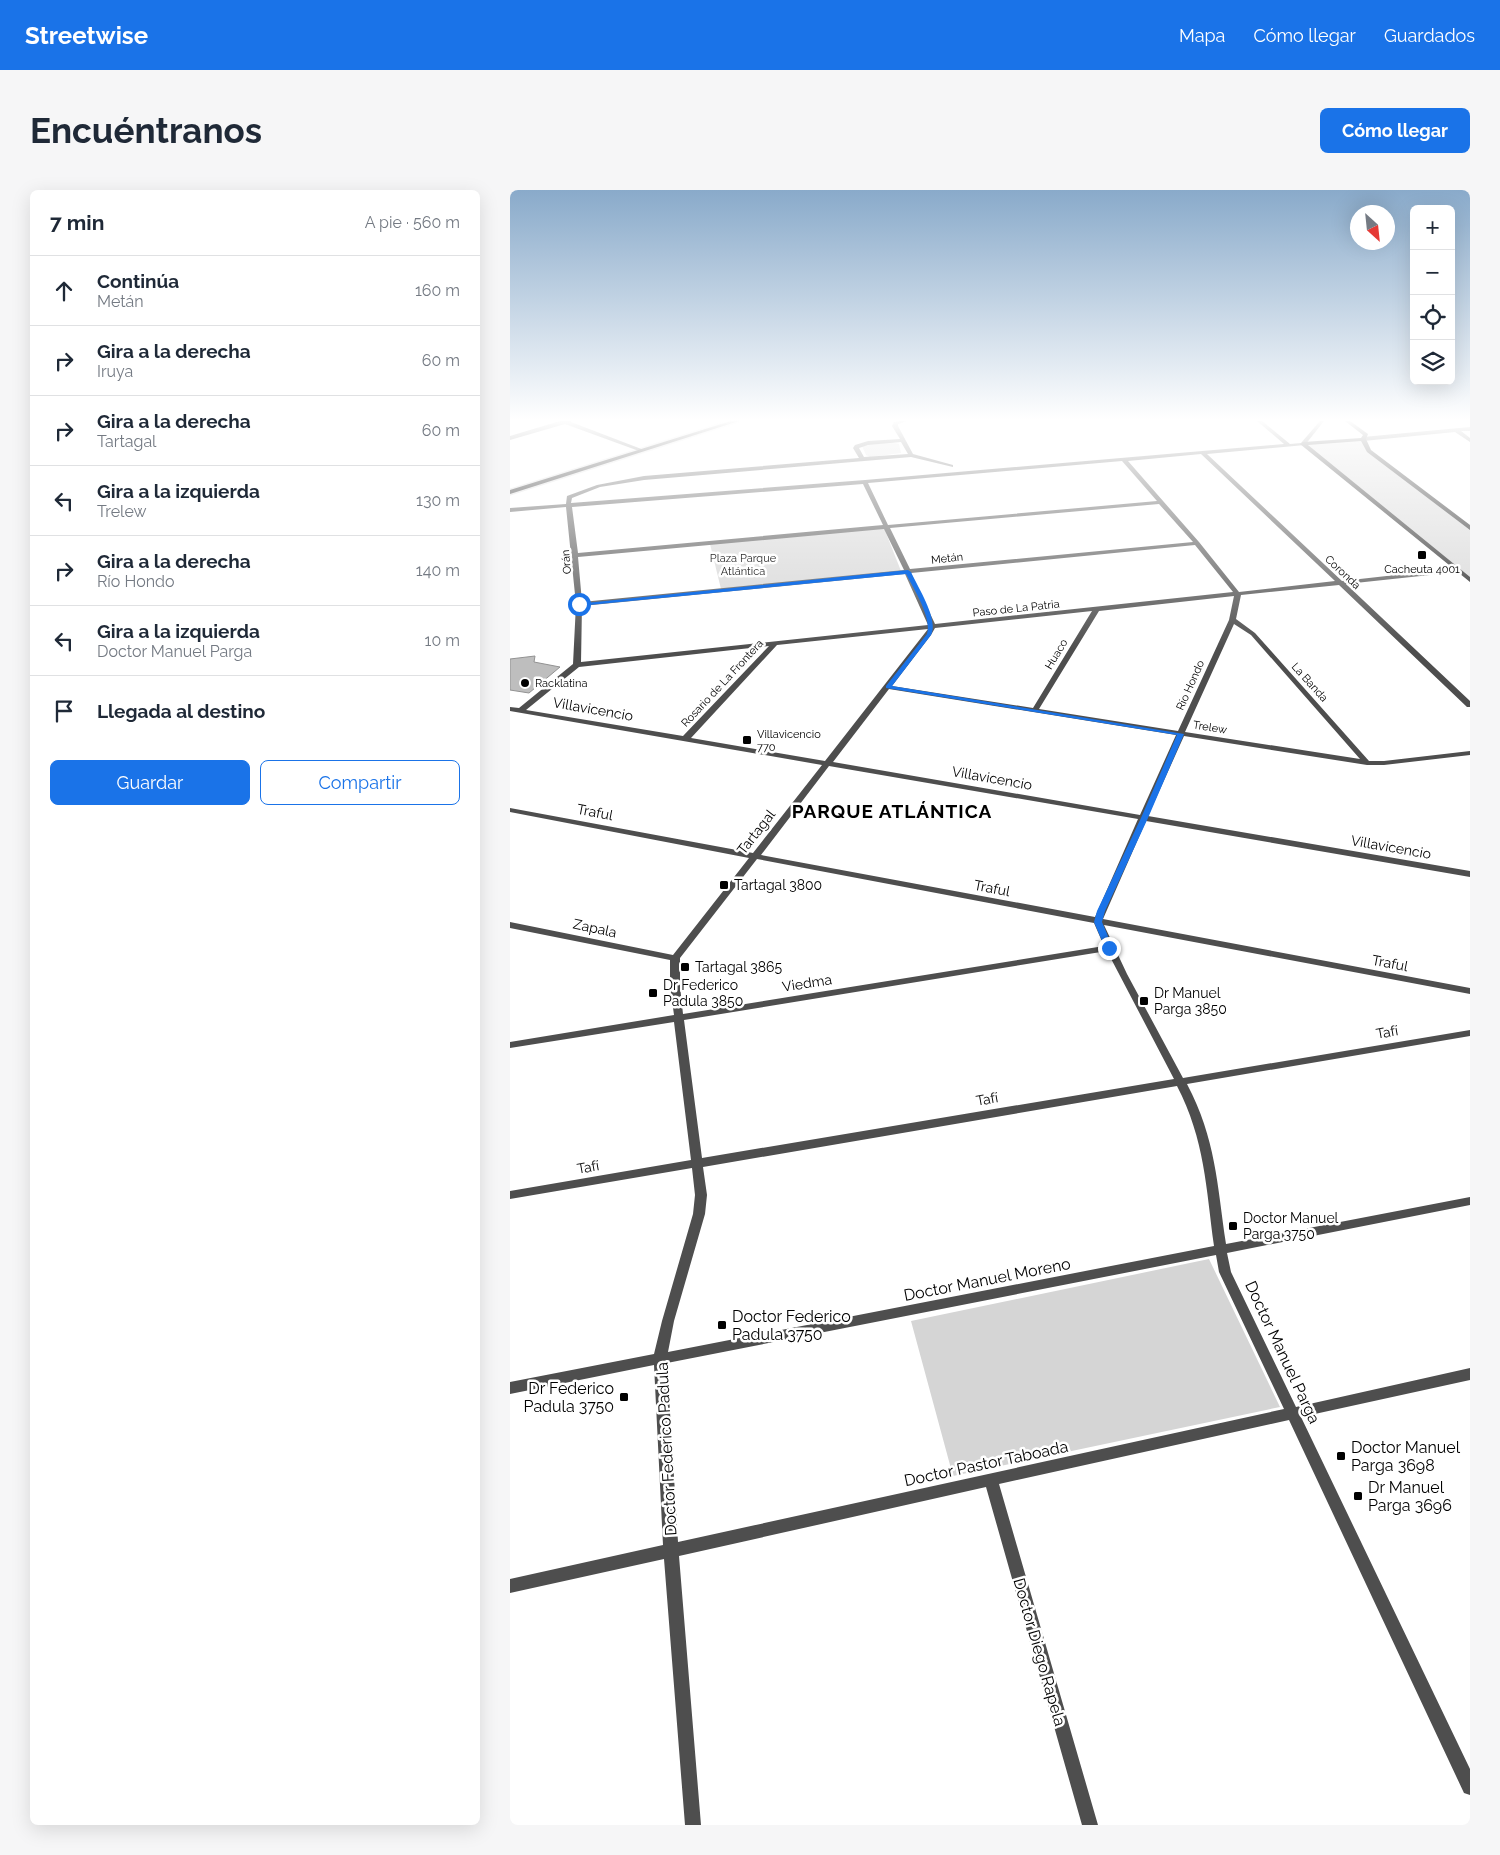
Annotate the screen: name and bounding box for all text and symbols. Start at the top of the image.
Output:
text: Streetwise [25,21,148,50]
text: Mapa [1179,25,1225,46]
text: Cómo llegar [1253,25,1356,46]
text: Guardados [1384,25,1475,46]
button: Cómo llegar [1320,108,1470,153]
text: Encuéntranos [30,110,262,151]
north arrow [1350,205,1395,250]
map controls [1410,205,1455,385]
button: + [1410,205,1455,250]
text: 7 min [50,210,104,235]
text: A pie · 560 m [365,213,460,232]
button: − [1410,250,1455,295]
text: Continúa [97,270,179,292]
icon: ahead [50,277,78,305]
text: 160 m [415,281,460,300]
text: Metán [97,292,144,311]
button: locate [1410,295,1455,340]
text: Gira a la derecha [97,340,251,362]
button: layers [1410,340,1455,385]
icon: right [50,347,78,375]
text: 60 m [422,351,460,370]
text: Iruya [97,362,133,381]
text: Gira a la derecha [97,410,251,432]
icon: right [50,417,78,445]
text: 60 m [422,421,460,440]
text: Tartagal [97,432,156,451]
text: Gira a la izquierda [97,480,260,502]
icon: left [50,487,78,515]
text: 130 m [416,491,460,510]
text: Trelew [97,502,147,521]
street label: Orán [559,549,574,575]
marker: Cacheuta 4001 [1416,549,1428,561]
text: Gira a la derecha [97,550,251,572]
street label: Metán [930,550,964,567]
park label: Plaza Parque Atlántica [710,552,777,578]
street label: Coronda [1322,553,1363,592]
icon: right [50,557,78,585]
text: 140 m [416,561,460,580]
place label: Cacheuta 4001 [1384,563,1460,576]
text: Río Hondo [97,572,174,591]
route start [568,593,591,616]
street label: Paso de La Patria [972,597,1060,620]
text: Gira a la izquierda [97,620,260,642]
icon: left [50,627,78,655]
text: 10 m [425,631,460,650]
street label: Huaco [1042,636,1071,672]
street label: Rosario de La Frontera [679,637,766,730]
text: Doctor Manuel Parga [97,642,252,661]
street label: Río Hondo [1174,658,1207,712]
street label: La Banda [1289,660,1330,704]
marker: Racklatina [519,677,531,689]
place label: Racklatina [535,677,587,690]
street label: Villavicencio [552,694,634,724]
icon: arrive [50,697,78,725]
text: Llegada al destino [97,700,265,722]
street label: Trelew [1192,718,1228,737]
place label: Villavicencio 770 [757,728,821,754]
marker: Villavicencio 770 [741,734,753,746]
button: Guardar [50,760,250,805]
button: Compartir [260,760,460,805]
street label: Villavicencio [951,763,1033,793]
district label: PARQUE ATLÁNTICA [792,800,992,822]
street label: Traful [576,801,615,823]
street label: Tartagal [734,806,778,857]
street label: Villavicencio [1350,832,1432,862]
place label: Tartagal 3800 [734,877,822,893]
street label: Traful [973,877,1012,899]
marker: Tartagal 3800 [718,879,730,891]
street label: Zapala [572,916,618,940]
route end [1098,937,1121,960]
street label: Traful [1371,952,1410,974]
place label: Tartagal 3865 [695,959,782,975]
marker: Tartagal 3865 [679,961,691,973]
street label: Viedma [781,971,833,995]
place label: Dr Federico Padula 3850 [663,977,743,1009]
place label: Dr Manuel Parga 3850 [1154,985,1227,1017]
marker: Dr Federico Padula 3850 [647,987,659,999]
marker: Dr Manuel Parga 3850 [1138,995,1150,1007]
street label: Tafí [1375,1022,1400,1042]
street label: Tafí [975,1089,1000,1109]
street label: Tafí [576,1157,601,1177]
place label: Doctor Manuel Parga 3750 [1243,1210,1339,1242]
marker: Doctor Manuel Parga 3750 [1227,1220,1239,1232]
street label: Doctor Manuel Moreno [902,1254,1072,1305]
street label: Doctor Manuel Parga [1241,1278,1324,1427]
place label: Doctor Federico Padula 3750 [732,1307,851,1344]
marker: Doctor Federico Padula 3750 [716,1319,728,1331]
street label: Doctor Federico Padula [652,1362,681,1536]
place label: Dr Federico Padula 3750 [524,1379,614,1416]
marker: Dr Federico Padula 3750 [618,1391,630,1403]
street label: Doctor Pastor Taboada [902,1437,1070,1490]
place label: Doctor Manuel Parga 3698 [1351,1438,1461,1475]
marker: Doctor Manuel Parga 3698 [1335,1450,1347,1462]
place label: Dr Manuel Parga 3696 [1368,1478,1452,1515]
marker: Dr Manuel Parga 3696 [1352,1490,1364,1502]
street label: Doctor Diego Rapela [1009,1576,1070,1728]

